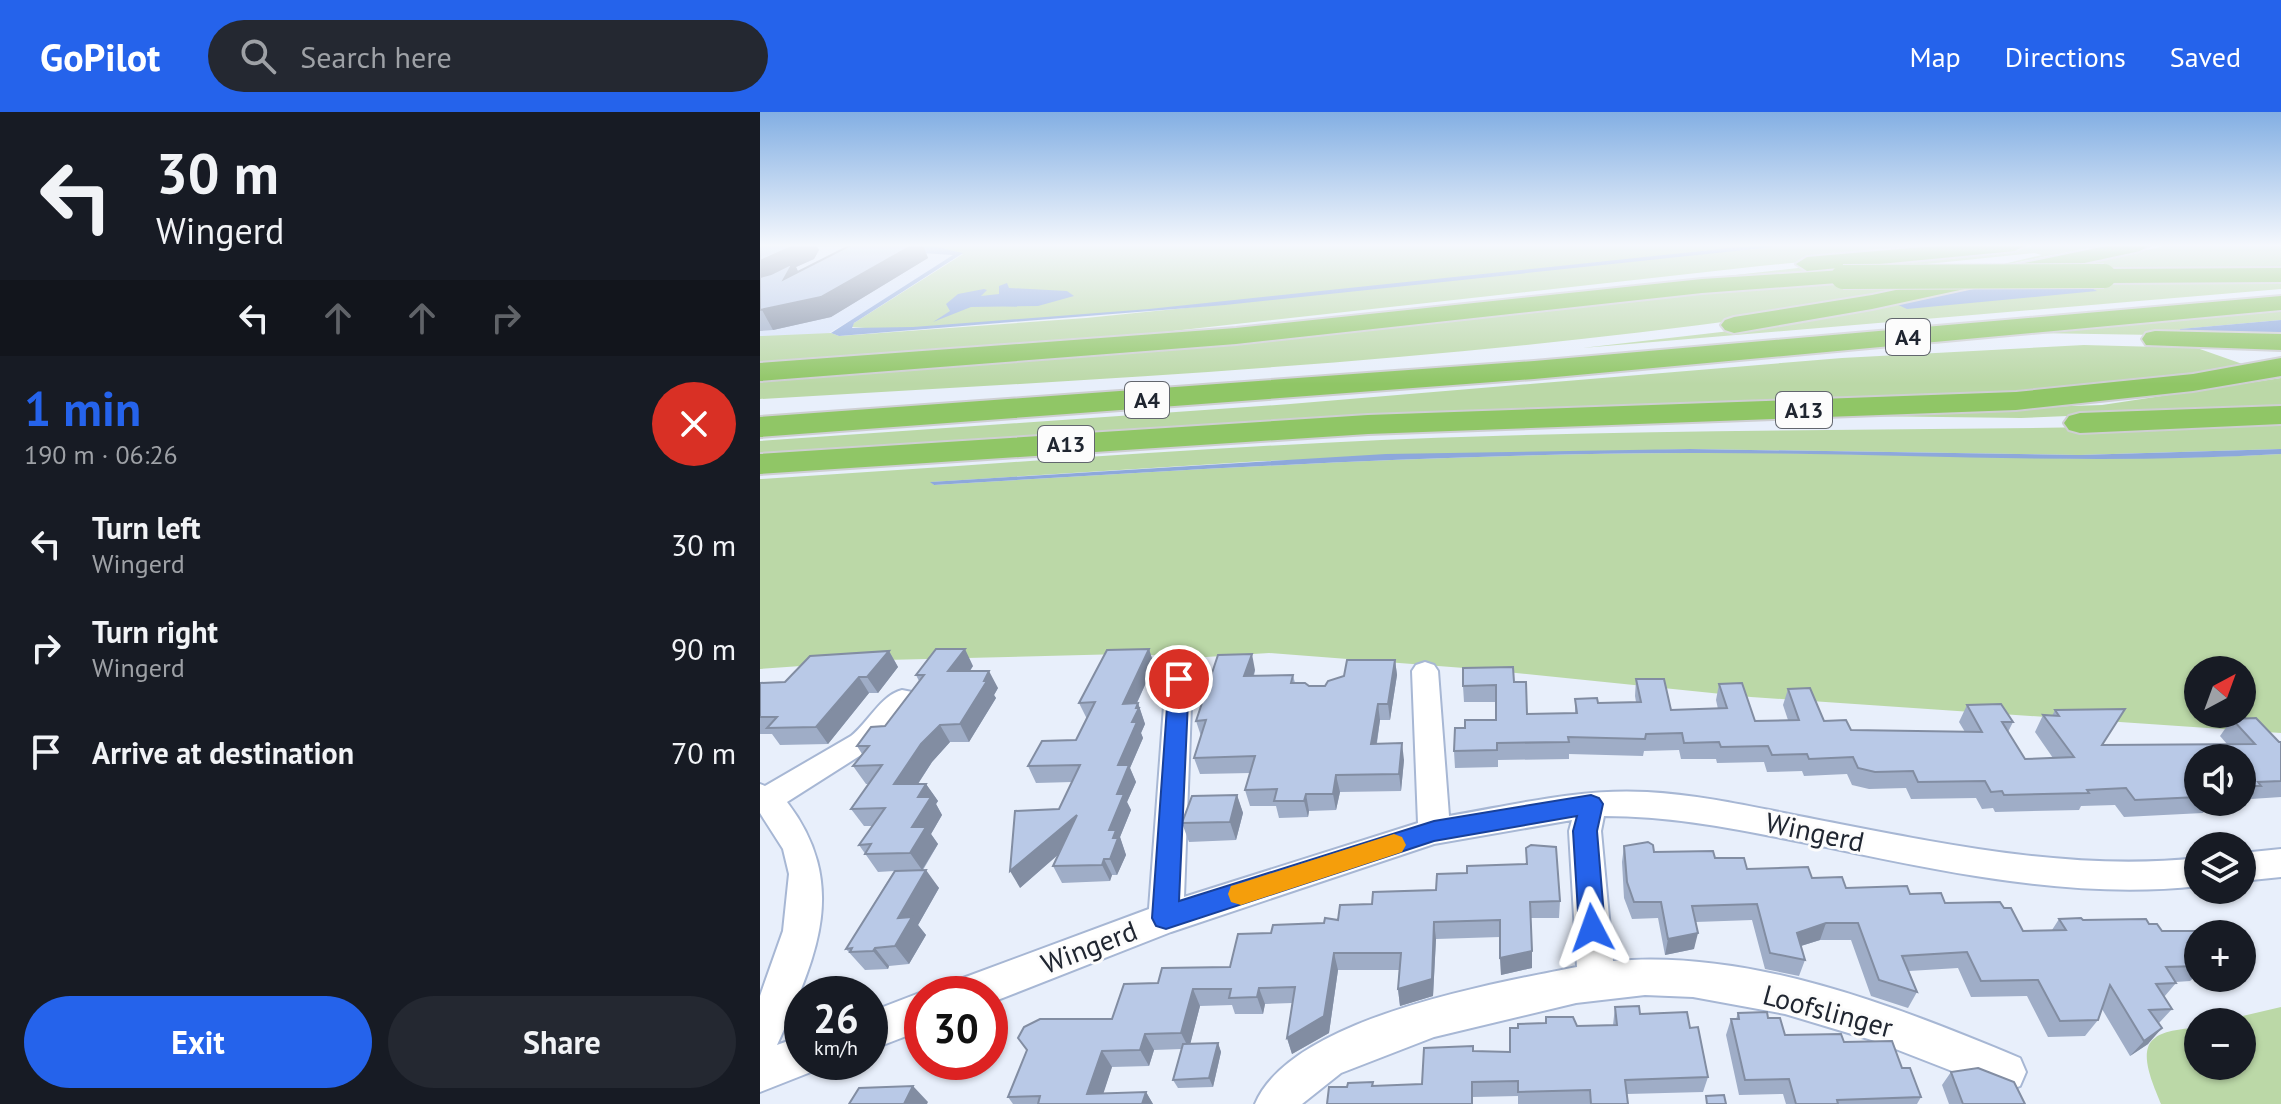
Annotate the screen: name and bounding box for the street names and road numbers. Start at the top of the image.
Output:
road number: A4 [1886,319,1930,355]
road number: A4 [1125,382,1169,418]
road number: A13 [1776,392,1832,428]
road number: A13 [1038,426,1094,462]
street label: Wingerd [1762,803,1868,860]
street label: Wingerd [1036,911,1142,982]
street label: Loofslinger [1759,975,1898,1046]

